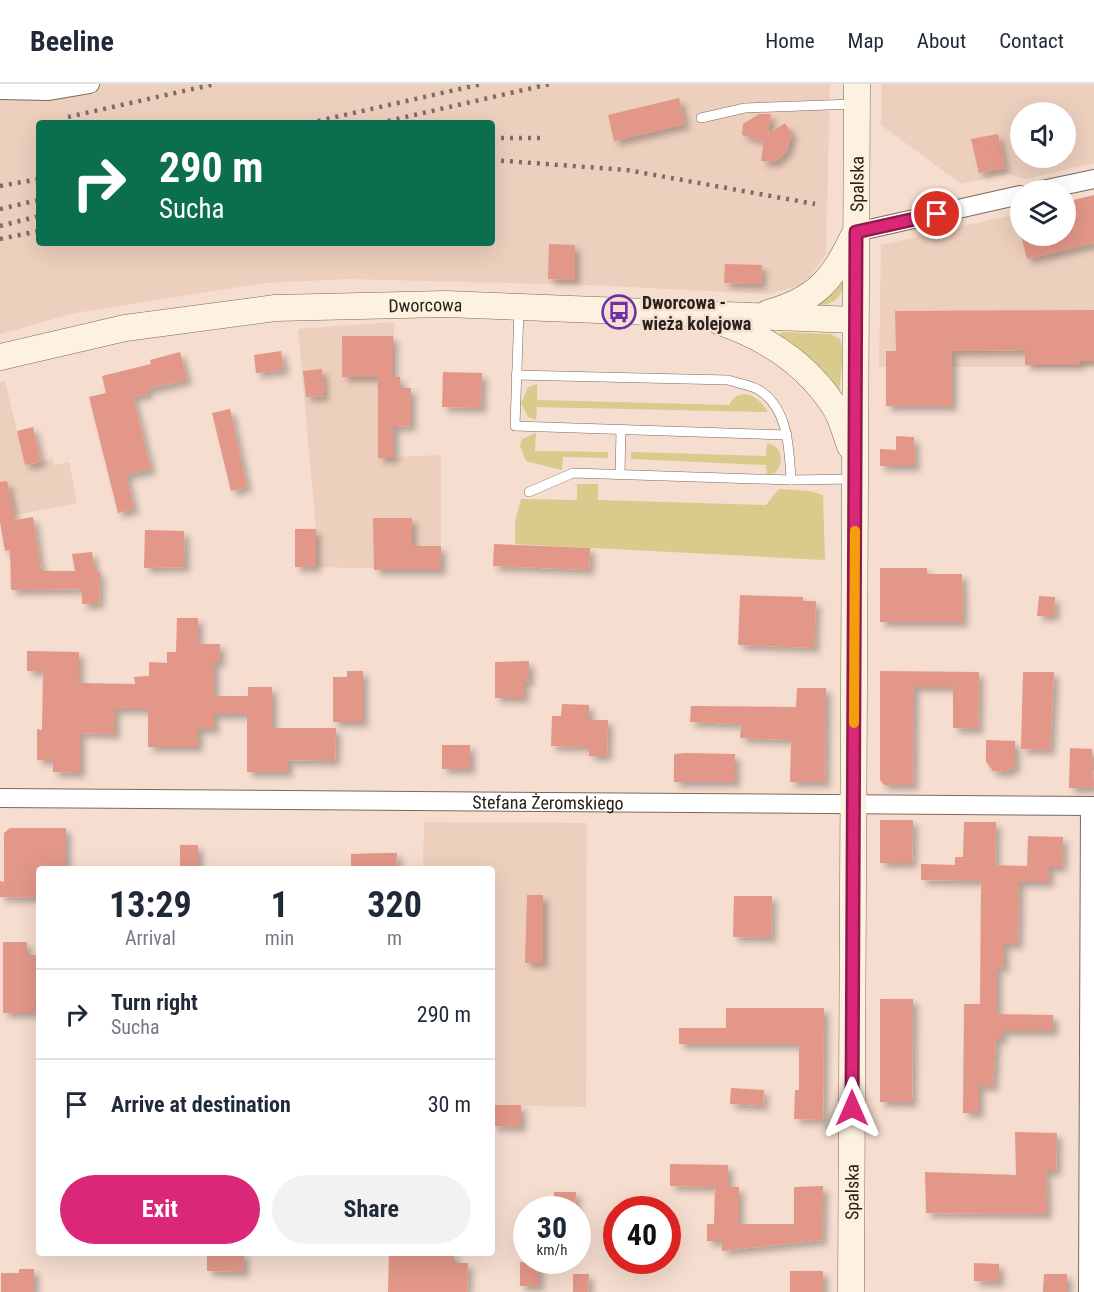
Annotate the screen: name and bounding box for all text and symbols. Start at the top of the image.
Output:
text: Beeline [30,25,114,58]
text: Home [765,29,815,53]
text: Map [848,29,884,53]
text: About [917,29,966,53]
text: Contact [999,29,1064,53]
map controls [1010,102,1076,246]
button: sound [1010,102,1076,168]
text: 290 m [159,143,264,192]
icon: right [60,144,138,222]
street label: Spalska [846,156,867,212]
button: layers [1010,180,1076,246]
pin [911,188,962,239]
text: Sucha [159,193,225,225]
icon: arrive [920,197,953,230]
place label: Dworcowa - wieża kolejowa [642,292,751,334]
street label: Dworcowa [388,293,463,316]
bus stop icon: Dworcowa - wieża kolejowa [601,294,637,330]
street label: Stefana Żeromskiego [472,791,624,813]
text: 13:29 [109,884,192,926]
text: 1 [270,884,289,926]
text: 320 [367,884,422,926]
text: Arrival [125,926,176,950]
text: min [265,926,294,950]
text: m [387,926,402,950]
text: Turn right [111,990,198,1015]
icon: right [60,998,93,1031]
text: 290 m [417,1002,471,1027]
text: Sucha [111,1015,160,1039]
position arrow [820,1076,884,1140]
icon: arrive [60,1088,93,1121]
text: Arrive at destination [111,1092,291,1117]
text: 30 m [428,1092,471,1117]
street label: Spalska [841,1164,862,1220]
button: Exit [60,1175,260,1244]
button: Share [272,1175,471,1244]
speed limit sign: 40 [603,1196,681,1274]
text: 30 [537,1210,567,1245]
text: km/h [537,1241,567,1259]

